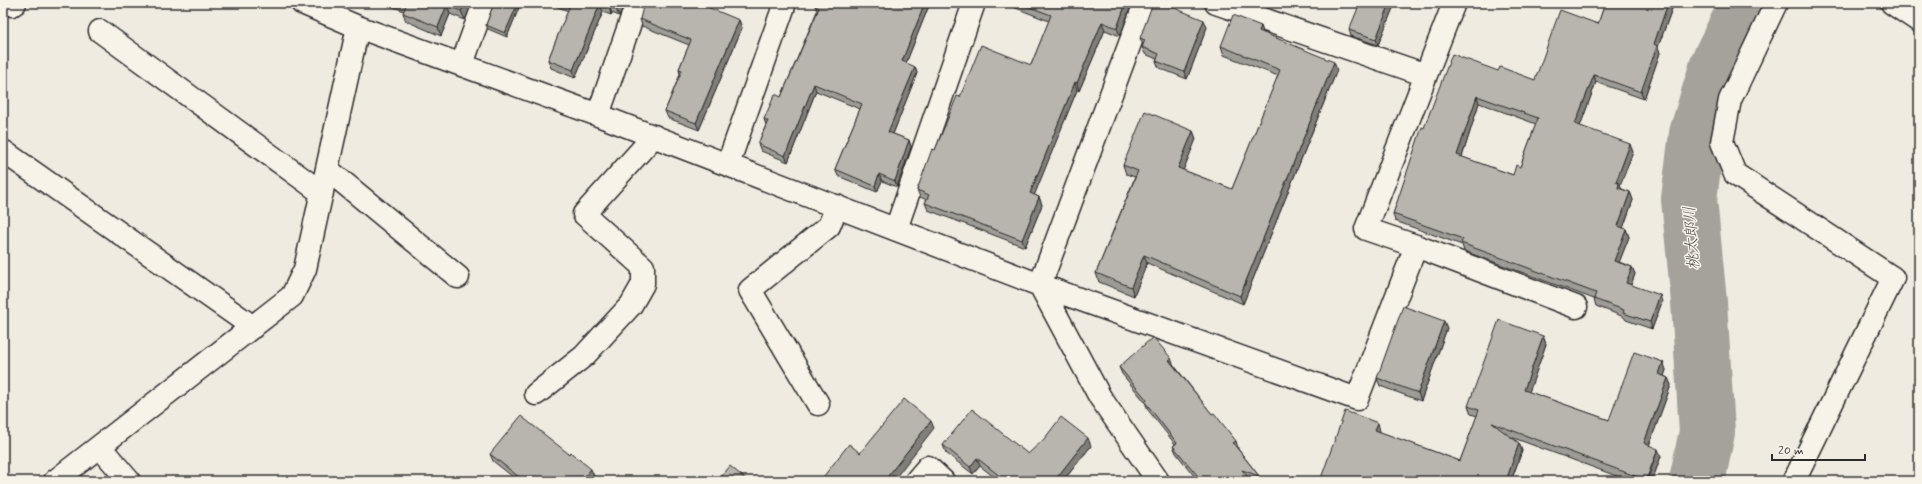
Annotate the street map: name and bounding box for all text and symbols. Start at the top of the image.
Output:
water label: 桃太郎川 [1679,205,1705,271]
scale bar [1772,436,1865,462]
text: 20 m [1778,443,1804,459]

